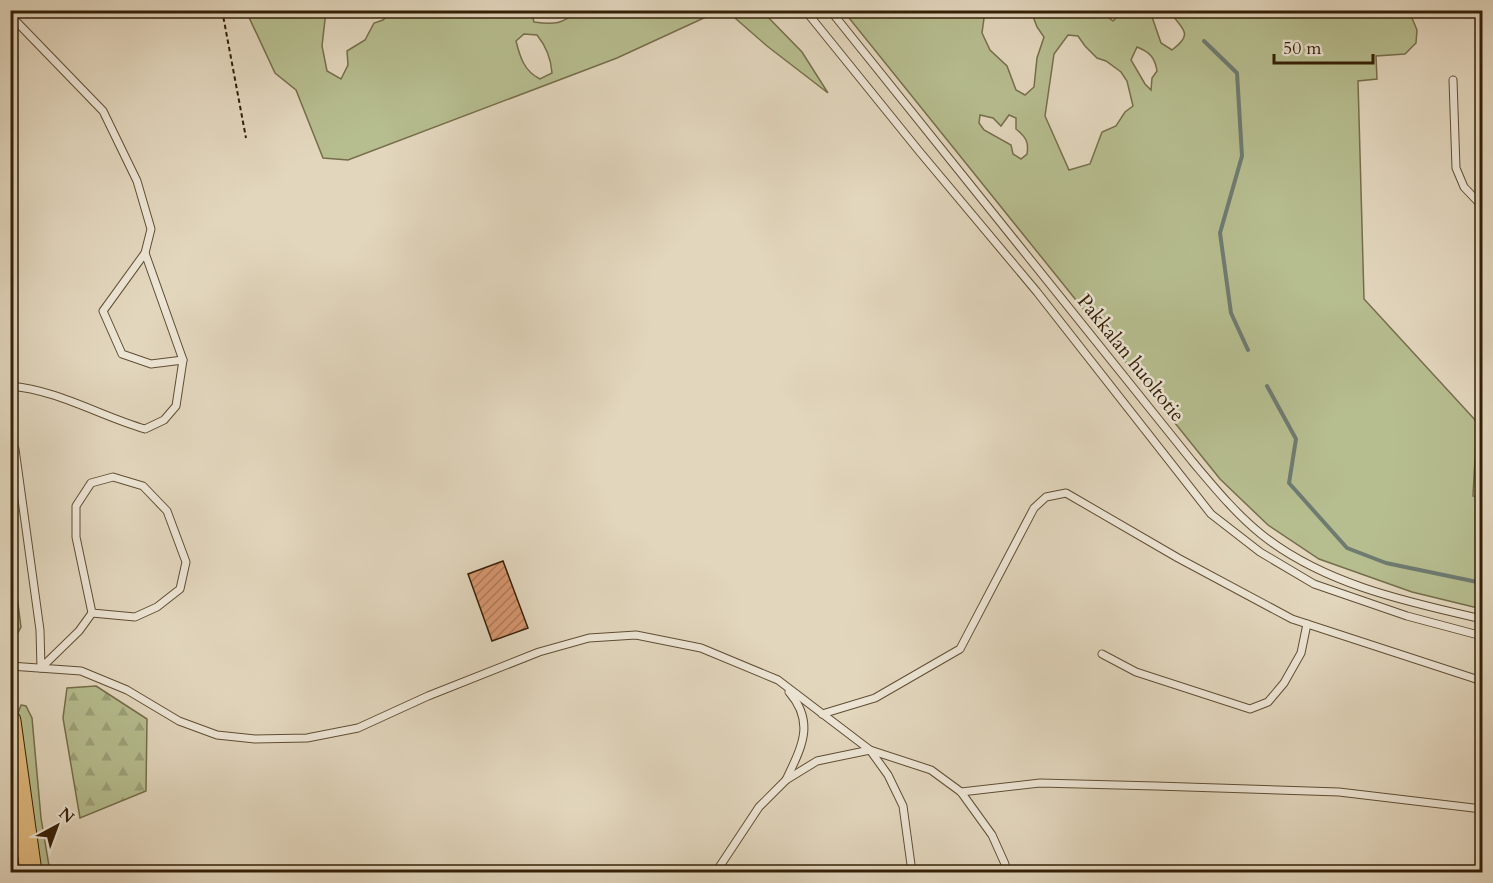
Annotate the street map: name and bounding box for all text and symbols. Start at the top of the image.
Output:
scale bar [1274,27,1373,65]
text: 50 m [1283,36,1322,61]
street label: Pakkalan huoltotie [1071,288,1191,428]
north arrow [27,796,87,856]
text: N [54,803,79,828]

